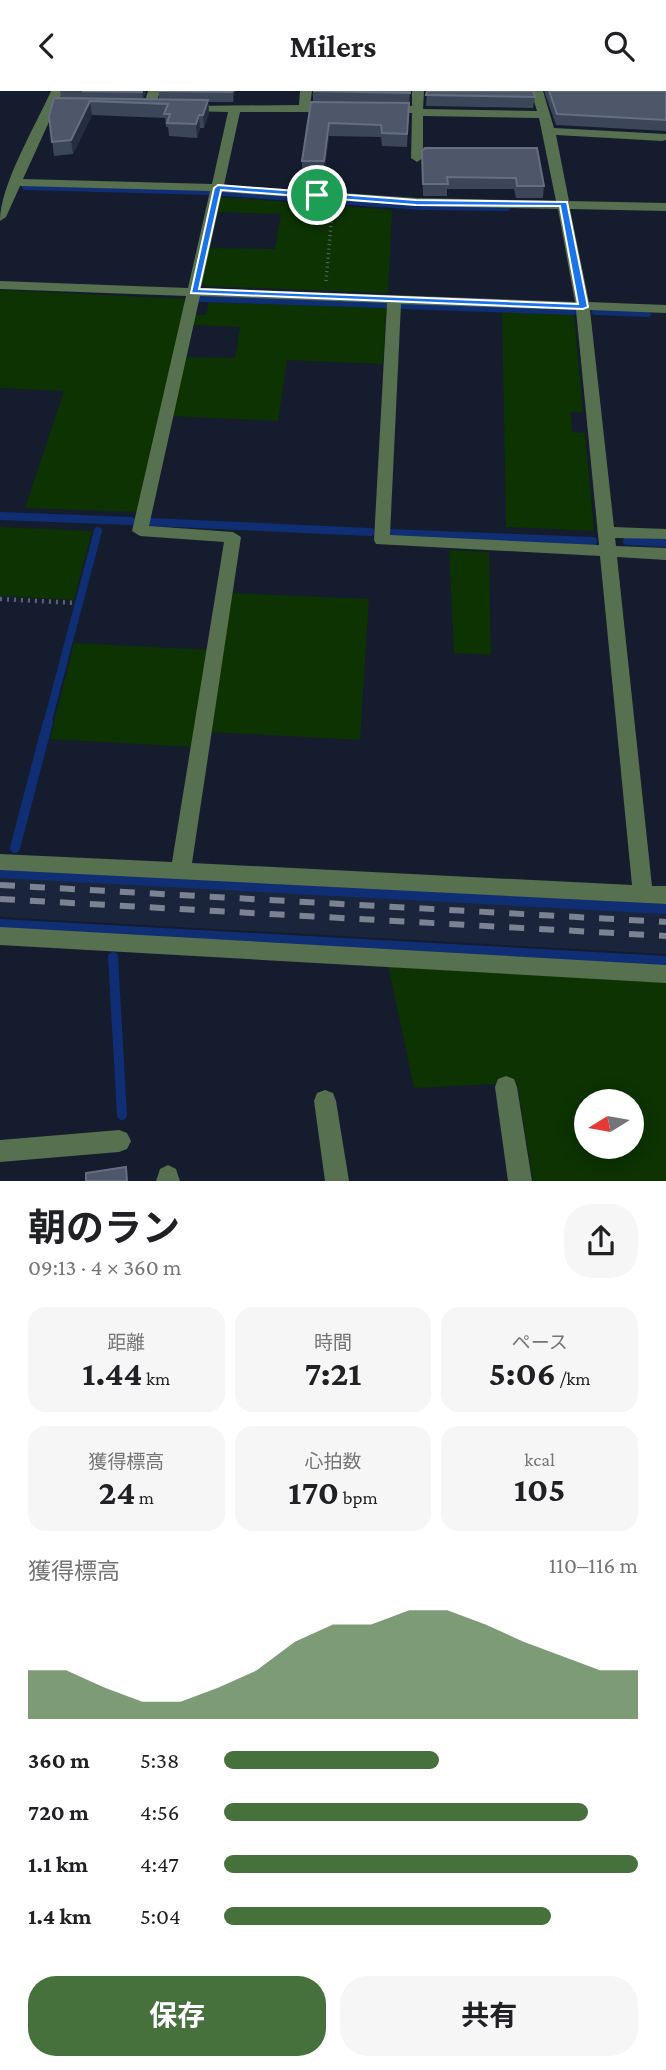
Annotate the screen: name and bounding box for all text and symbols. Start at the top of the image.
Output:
icon: back [28,27,66,65]
icon: search [600,27,638,65]
text: Milers [290,28,376,64]
pin [287,165,347,225]
icon: arrive [298,176,336,214]
north arrow [574,1089,644,1159]
map controls [574,1089,644,1159]
button: share [564,1204,638,1278]
text: 朝のラン [28,1207,180,1249]
text: 09:13 · 4 × 360 m [28,1254,182,1280]
text: 距離 [107,1332,145,1353]
text: 時間 [314,1332,352,1353]
text: ペース [512,1332,568,1353]
text: 1.44 [82,1354,142,1393]
text: 7:21 [305,1354,361,1393]
text: 5:06 [489,1354,556,1393]
text: km [142,1368,170,1389]
text: /km [556,1368,591,1389]
text: kcal [524,1449,555,1470]
text: 獲得標高 [88,1451,164,1472]
text: 心拍数 [304,1451,362,1472]
text: 105 [514,1470,565,1509]
text: 24 [99,1473,135,1512]
text: 170 [288,1473,339,1512]
text: m [135,1487,154,1508]
text: bpm [339,1487,378,1508]
text: 110–116 m [549,1552,638,1578]
text: 獲得標高 [28,1558,120,1584]
text: 360 m [28,1747,90,1773]
text: 5:38 [140,1747,179,1773]
text: 720 m [28,1799,89,1825]
text: 4:56 [140,1799,180,1825]
text: 1.1 km [28,1851,88,1877]
text: 4:47 [140,1851,179,1877]
text: 1.4 km [28,1903,91,1929]
text: 5:04 [140,1903,181,1929]
button: 保存 [28,1976,326,2056]
button: 共有 [340,1976,638,2056]

